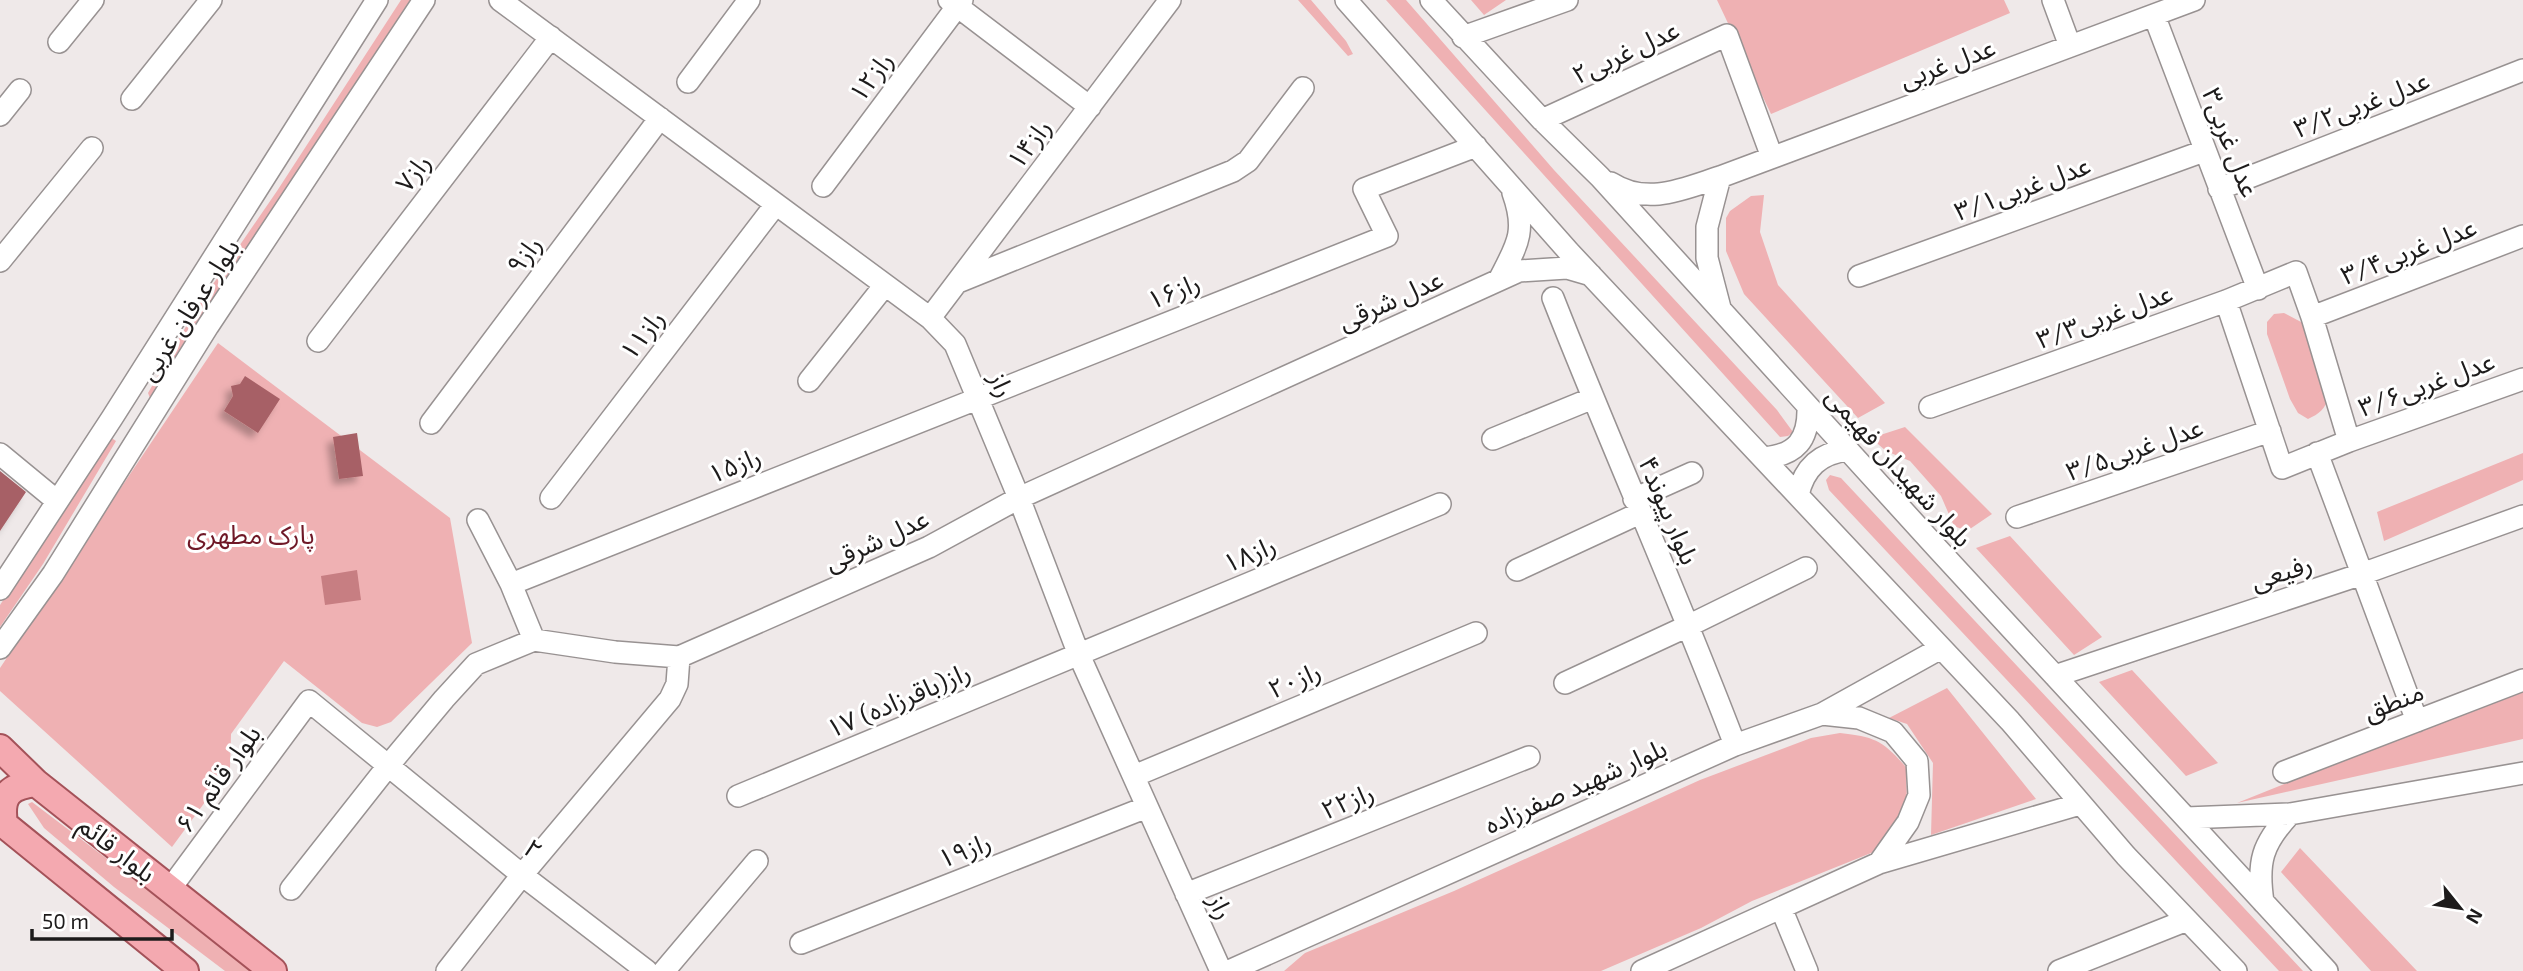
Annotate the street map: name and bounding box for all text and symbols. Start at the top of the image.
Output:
street label: عدل غربی۲ [1567,13,1684,90]
street label: عدل غربی [1895,30,1999,95]
street label: راز۱۲ [841,45,900,108]
street label: عدل غربی۳/۲ [2289,63,2434,144]
street label: عدل غربی۳ [2196,83,2267,201]
street label: راز۱۴ [999,112,1058,175]
street label: راز۷ [388,147,437,198]
street label: عدل غربی۳/۱ [1950,148,2095,227]
street label: عدل غربی۳/۴ [2336,210,2481,291]
street label: راز۹ [499,229,548,280]
street label: بلوار عرفان غربی [131,232,246,386]
street label: عدل شرقی [1333,262,1448,337]
street label: راز۱۶ [1142,265,1204,315]
street label: عدل غربی۳/۳ [2032,276,2177,355]
street label: راز۱۱ [612,303,671,366]
street label: عدل غربی۳/۶ [2354,344,2499,423]
street label: راز [983,366,1022,402]
street label: بلوار شهیدان فهیمی [1819,380,1980,553]
street label: عدل غربی۳/۵ [2061,410,2207,487]
street label: راز۱۵ [703,439,765,489]
street label: بلوار پیوند۴ [1630,451,1707,570]
street label: عدل شرقی [819,501,933,578]
park label: پارک مطهری [187,518,315,552]
street label: راز۱۸ [1218,528,1280,579]
street label: رفیعی [2246,547,2316,596]
street label: راز۲۰ [1263,654,1325,705]
street label: ۱۷ راز(باقرزاده) [821,655,975,744]
street label: منطق [2358,674,2428,727]
street label: بلوار قائم ۶۱ [168,718,271,841]
street label: بلوار شهید صفرزاده [1479,731,1671,840]
street label: راز۲۲ [1316,775,1378,825]
street label: بلوار قائم [70,808,163,892]
street label: راز۱۹ [933,825,995,874]
street label: ۲ [518,831,550,865]
north arrow [2425,873,2495,943]
street label: راز [1201,887,1241,924]
scale bar [32,898,172,942]
text: N [2462,905,2489,928]
text: 50 m [42,908,89,933]

